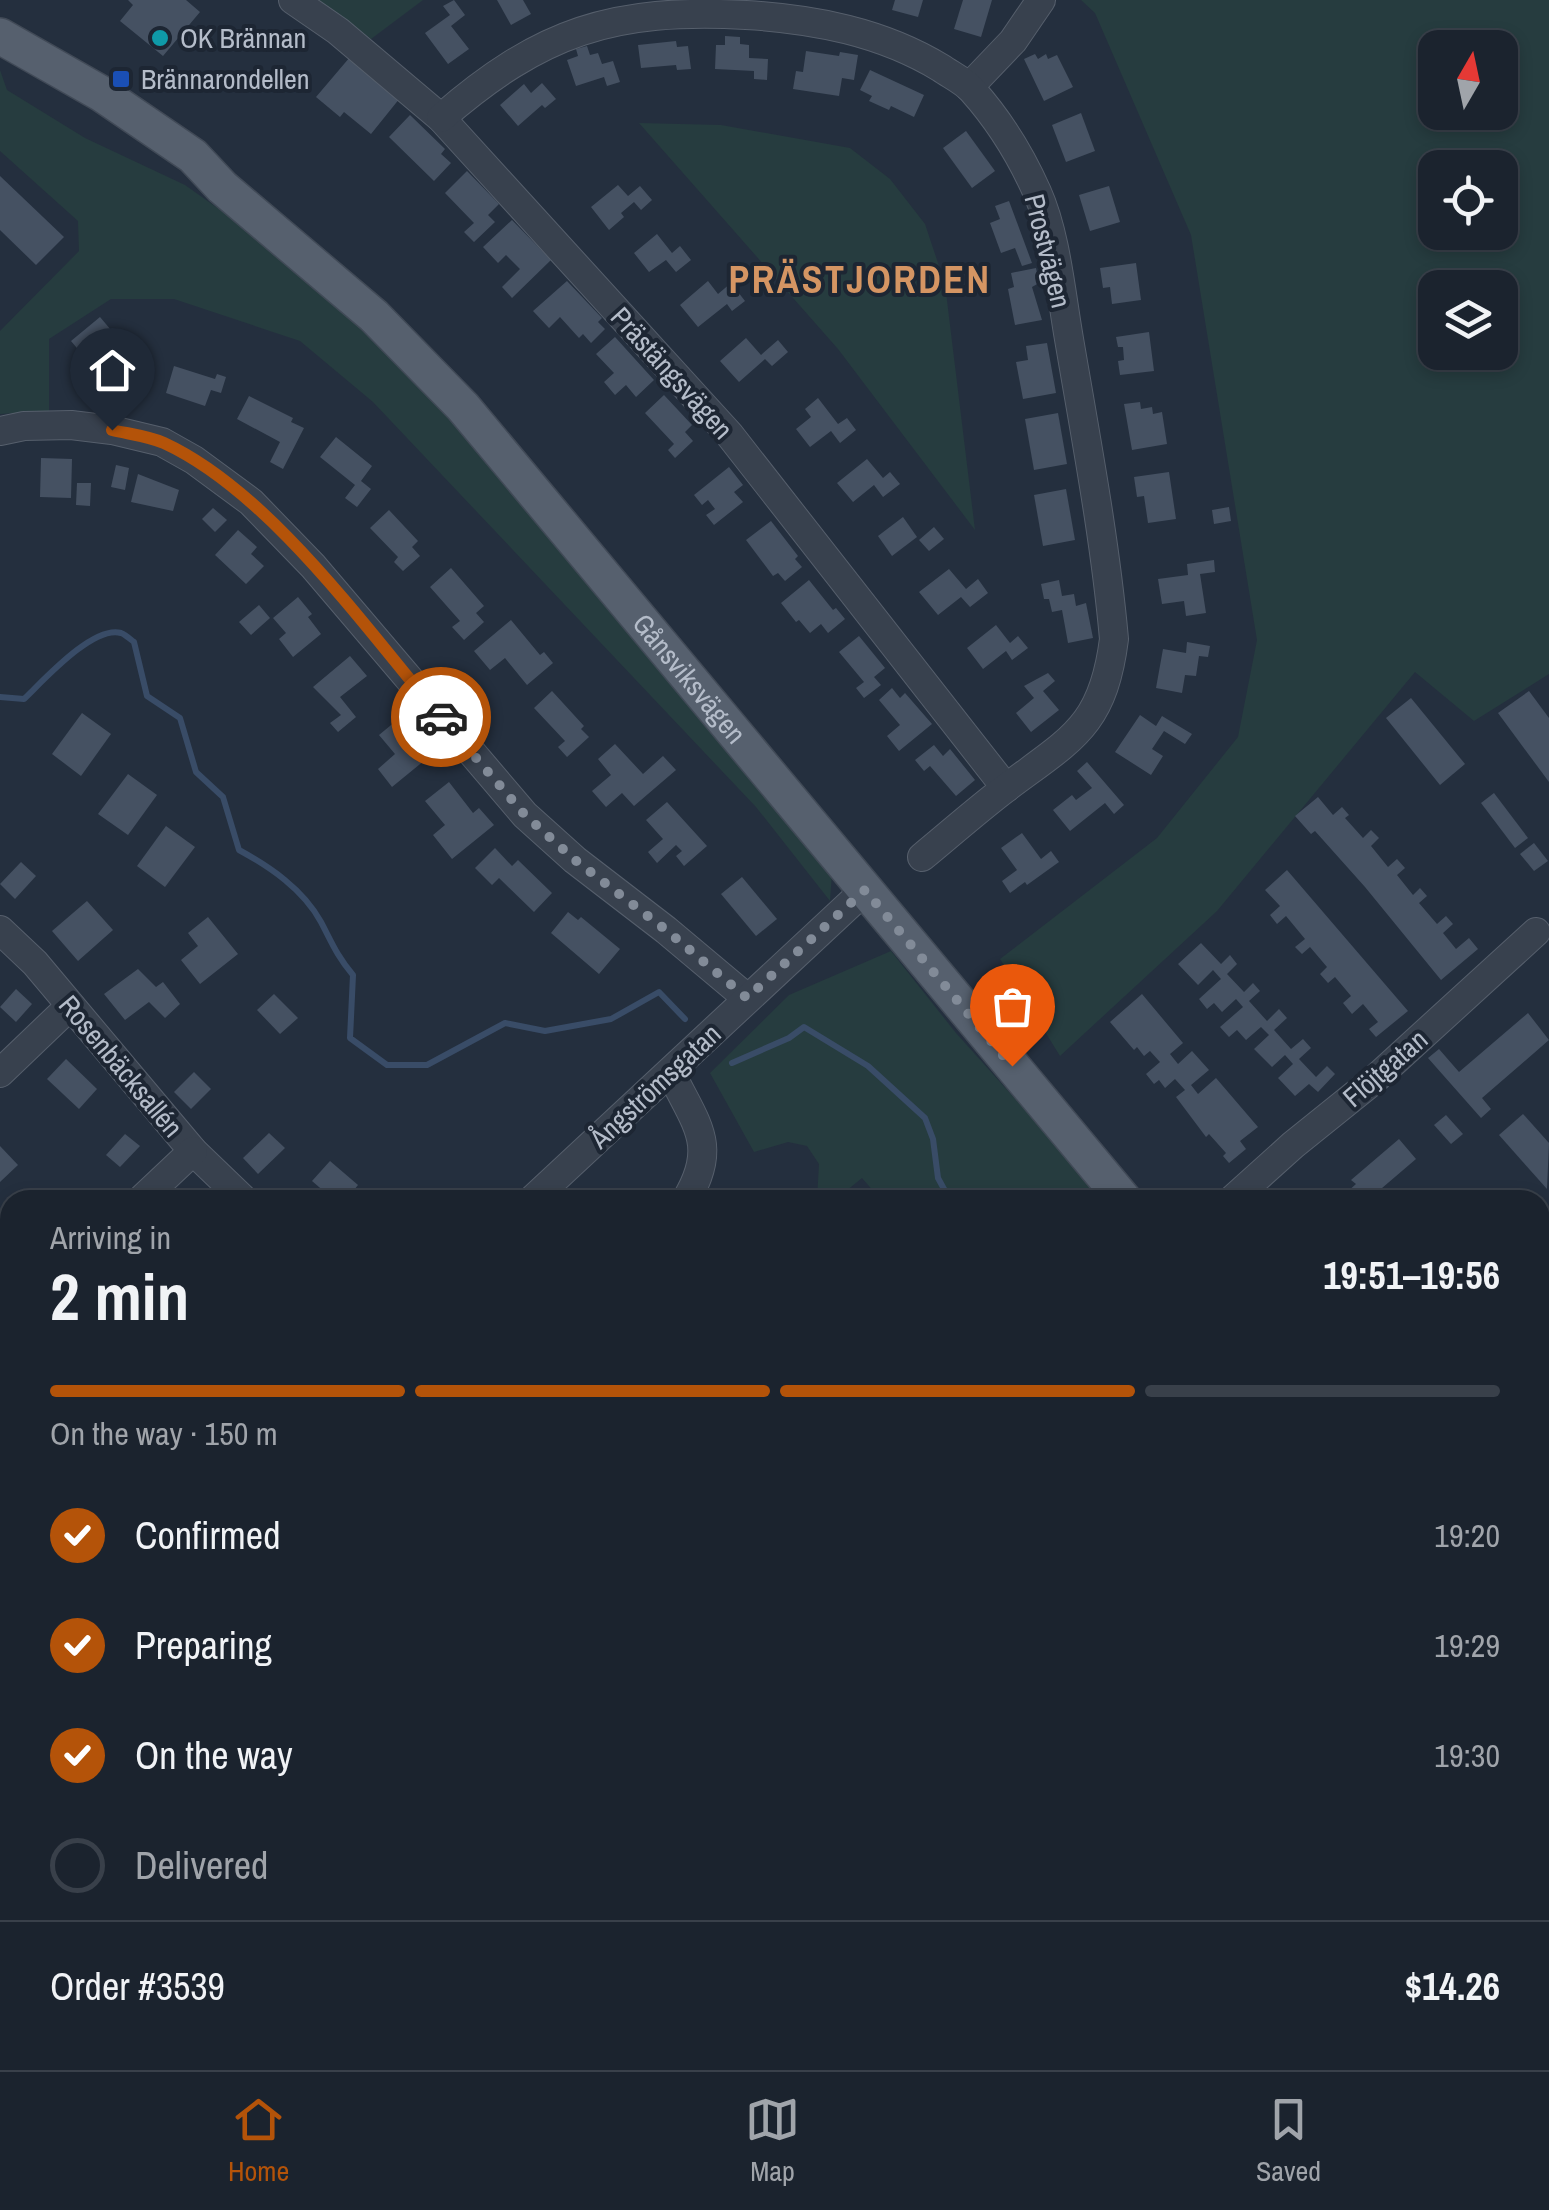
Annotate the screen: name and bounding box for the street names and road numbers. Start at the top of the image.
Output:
street label: Prostvägen [1016,190,1080,312]
street label: Prästängsvägen [602,299,742,447]
street label: Gånsviksvägen [624,606,755,751]
street label: Rosenbäcksallén [50,987,192,1145]
street label: Ångströmsgatan [580,1015,729,1158]
street label: Flöjtgatan [1334,1021,1436,1115]

